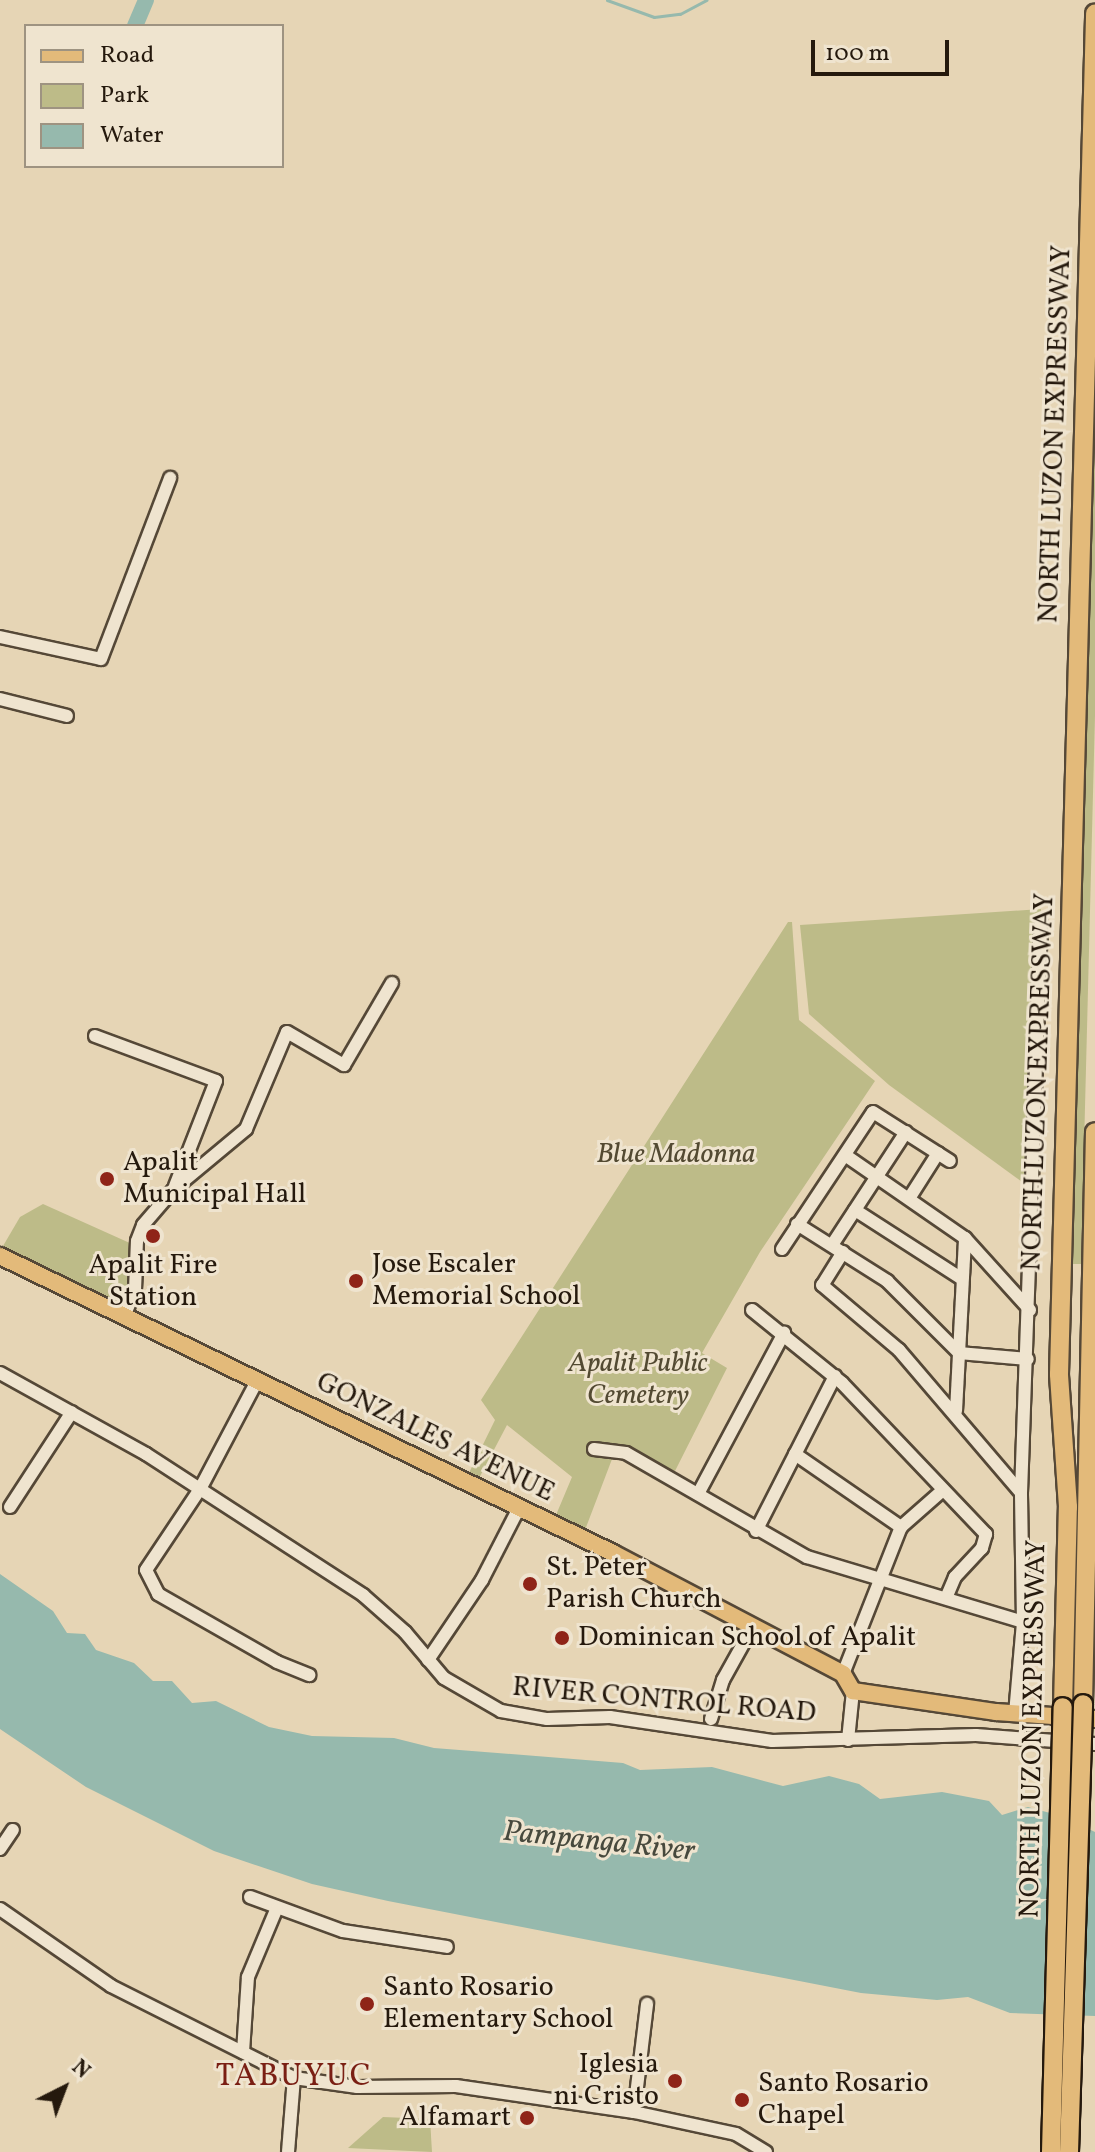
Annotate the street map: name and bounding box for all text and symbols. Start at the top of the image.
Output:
legend [24,24,284,168]
scale bar [815,24,953,74]
text: 100 m [825,37,890,71]
text: Road [100,39,154,73]
text: Park [100,79,149,113]
text: Water [100,119,164,153]
street label: NORTH LUZON EXPRESSWAY [1033,244,1079,624]
street label: NORTH LUZON EXPRESSWAY [1016,892,1062,1272]
park label: Blue Madonna [596,1138,756,1172]
place label: Apalit Municipal Hall [123,1146,306,1212]
marker: Apalit Municipal Hall [98,1170,116,1188]
marker: Apalit Fire Station [144,1227,162,1245]
place label: Jose Escaler Memorial School [372,1248,580,1314]
place label: Apalit Fire Station [88,1249,218,1315]
marker: Jose Escaler Memorial School [347,1272,365,1290]
park label: Apalit Public Cemetery [568,1347,708,1413]
street label: GONZALES AVENUE [310,1366,560,1510]
street label: NORTH LUZON EXPRESSWAY [1014,1540,1054,1918]
place label: St. Peter Parish Church [546,1551,722,1617]
marker: St. Peter Parish Church [521,1575,539,1593]
place label: Dominican School of Apalit [578,1621,913,1655]
marker: Dominican School of Apalit [553,1629,571,1647]
street label: RIVER CONTROL ROAD [511,1671,817,1731]
water label: Pampanga River [501,1814,697,1870]
place label: Santo Rosario Elementary School [383,1971,614,2037]
marker: Santo Rosario Elementary School [358,1995,376,2013]
north arrow [24,2048,104,2128]
place label: Iglesia ni Cristo [553,2048,659,2114]
text: N [64,2053,97,2087]
district label: TABUYUC [215,2058,373,2096]
place label: Santo Rosario Chapel [758,2067,929,2133]
marker: Iglesia ni Cristo [666,2072,684,2090]
marker: Santo Rosario Chapel [733,2091,751,2109]
place label: Alfamart [399,2101,511,2135]
marker: Alfamart [518,2109,536,2127]

